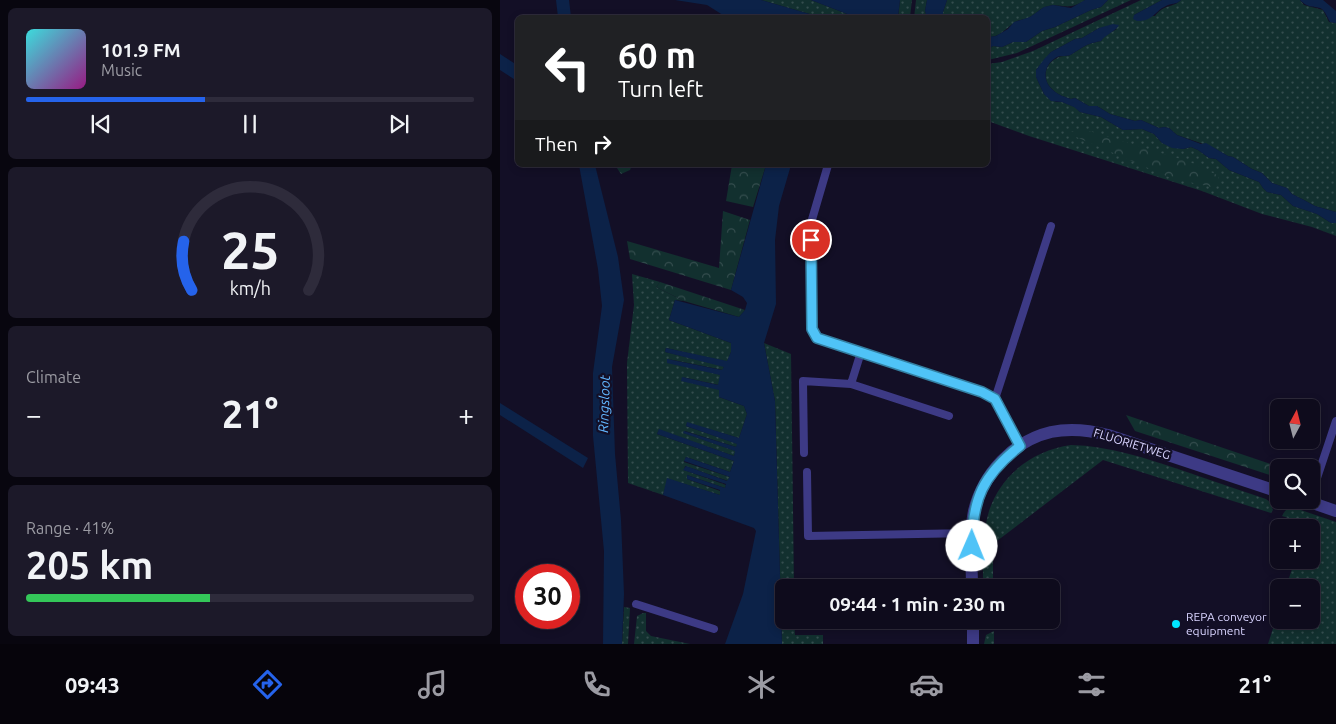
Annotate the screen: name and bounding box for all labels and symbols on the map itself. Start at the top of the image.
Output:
pin [790,219,832,261]
water label: Ringsloot [595,374,613,433]
north arrow [1270,399,1320,449]
street label: FLUORIETWEG [1092,426,1172,461]
position arrow [945,519,997,571]
speed limit sign: 30 [515,564,580,629]
place label: REPA conveyor equipment [1186,610,1267,637]
marker: REPA conveyor equipment [1170,618,1182,630]

